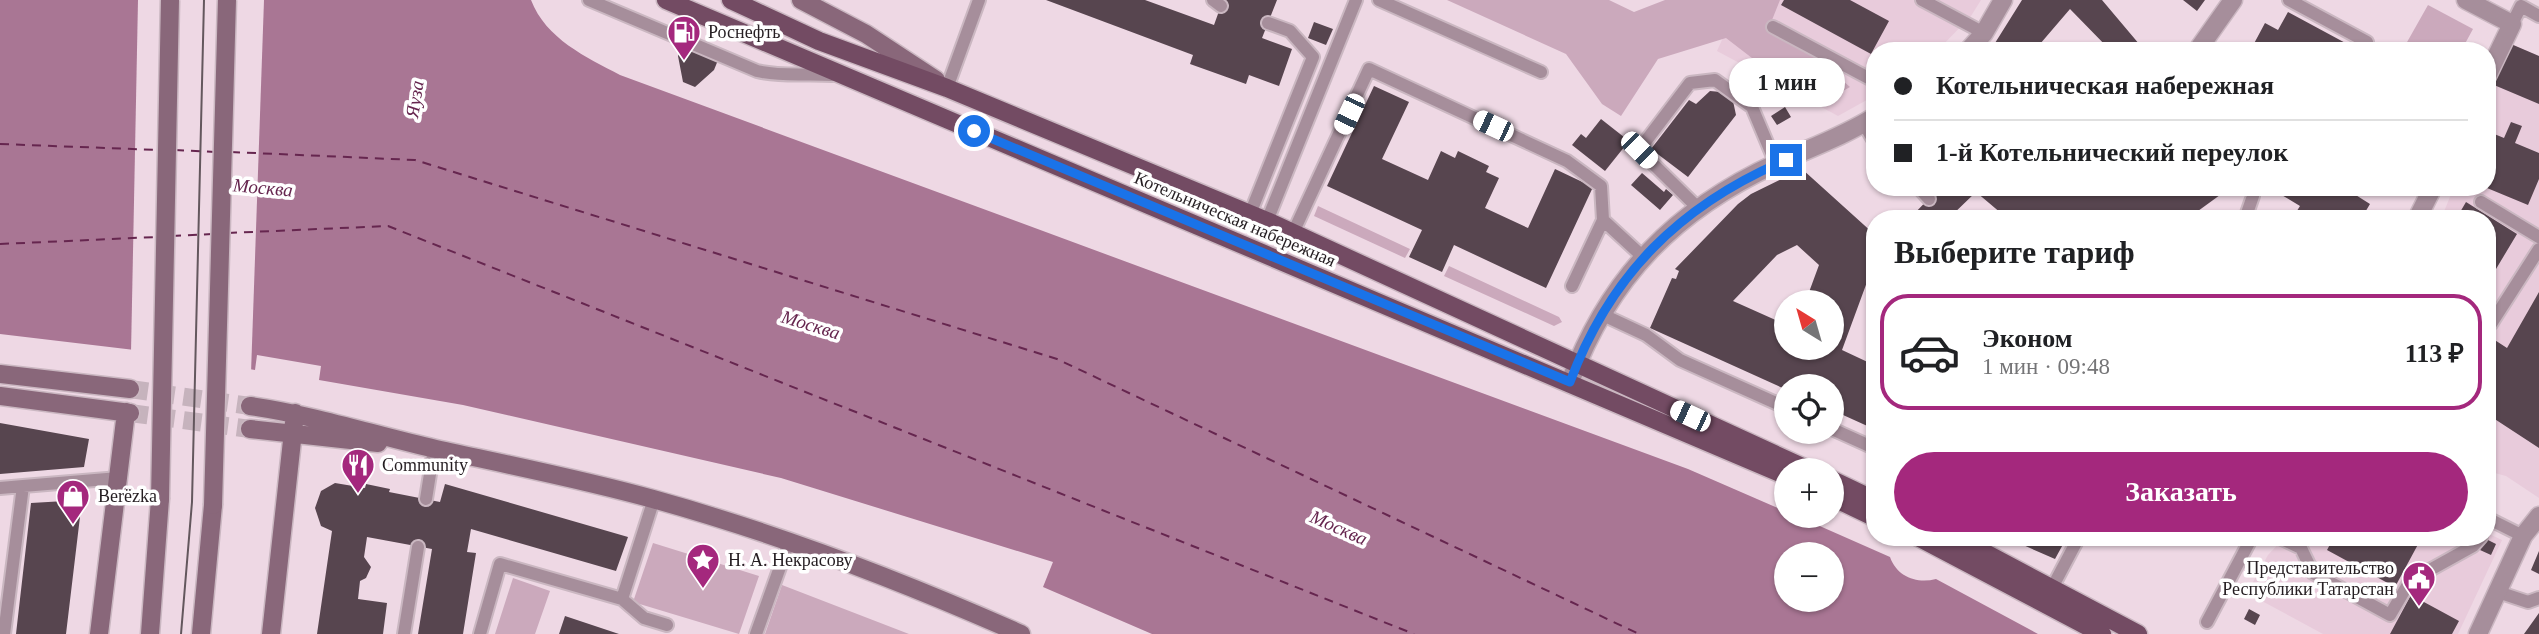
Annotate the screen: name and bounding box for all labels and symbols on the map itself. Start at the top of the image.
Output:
fuel station icon: Роснефть [665,13,703,62]
place label: Роснефть [708,22,781,42]
callout: 1 мин [1728,58,1844,108]
water label: Яуза [401,79,428,120]
car [1331,91,1368,137]
car [1470,108,1517,144]
route start [958,115,990,147]
car [1617,128,1662,172]
route end [1770,144,1802,176]
street label: Котельническая набережная [1131,167,1339,271]
water label: Москва [231,174,294,201]
north arrow [1774,290,1844,360]
water label: Москва [778,305,843,343]
car [1667,398,1714,434]
restaurant icon: Community [339,446,377,495]
place label: Community [382,455,468,475]
shop icon: Berёzka [54,477,92,526]
place label: Berёzka [98,486,157,506]
water label: Москва [1306,505,1370,549]
place icon: Н. А. Некрасову [684,541,722,590]
place label: Н. А. Некрасову [728,550,853,570]
place label: Представительство Республики Татарстан [2222,558,2394,599]
public building icon: Представительство Республики Татарстан [2400,559,2438,608]

